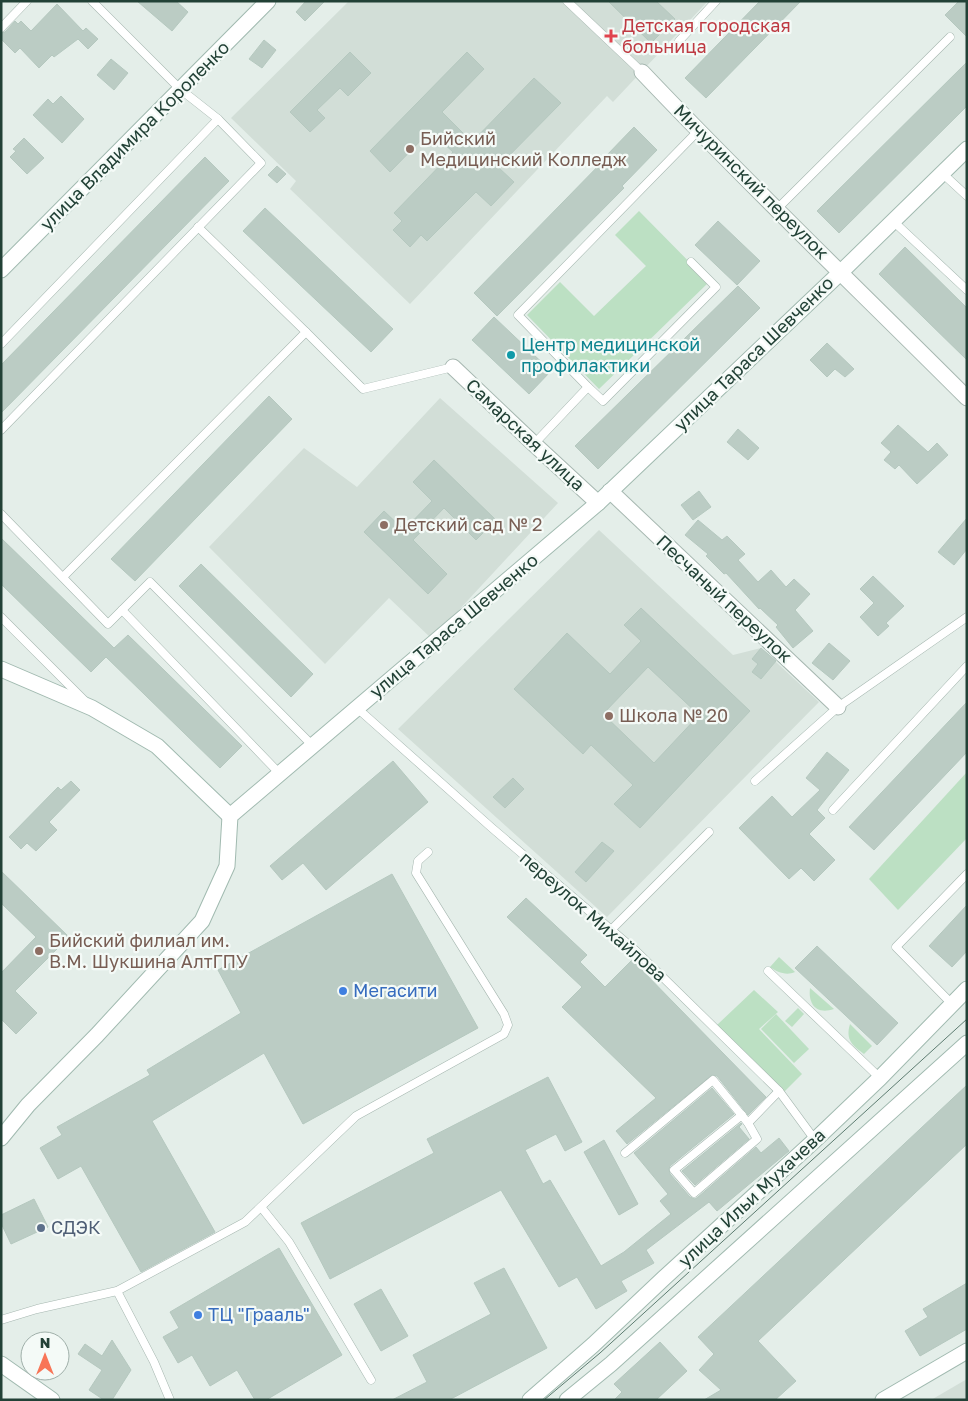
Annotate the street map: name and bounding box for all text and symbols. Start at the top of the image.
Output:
place label: Детская городская больница [622,14,791,57]
marker: Детская городская больница [604,29,618,43]
street label: улица Владимира Короленко [35,36,234,235]
street label: Мичуринский переулок [670,99,834,263]
place label: Бийский Медицинский Колледж [420,127,627,170]
marker: Бийский Медицинский Колледж [404,143,416,155]
street label: улица Тараса Шевченко [669,271,838,435]
place label: Центр медицинской профилактики [521,333,700,376]
marker: Центр медицинской профилактики [505,349,517,361]
street label: Самарская улица [462,374,590,495]
place label: Детский сад № 2 [394,513,543,535]
marker: Детский сад № 2 [378,519,390,531]
street label: Песчаный переулок [652,530,797,667]
street label: улица Тараса Шевченко [365,548,542,702]
place label: Школа № 20 [619,704,728,726]
marker: Школа № 20 [603,710,615,722]
street label: переулок Михайлова [516,847,672,986]
place label: Бийский филиал им. В.М. Шукшина АлтГПУ [49,929,248,972]
marker: Бийский филиал им. В.М. Шукшина АлтГПУ [33,945,45,957]
place label: Мегасити [353,979,438,1001]
marker: Мегасити [337,985,349,997]
street label: улица Ильи Мухачева [673,1123,829,1271]
place label: СДЭК [51,1216,101,1238]
marker: СДЭК [35,1222,47,1234]
place label: ТЦ "Грааль" [208,1303,310,1325]
marker: ТЦ "Грааль" [192,1309,204,1321]
north arrow [20,1331,70,1381]
text: N [40,1334,50,1351]

